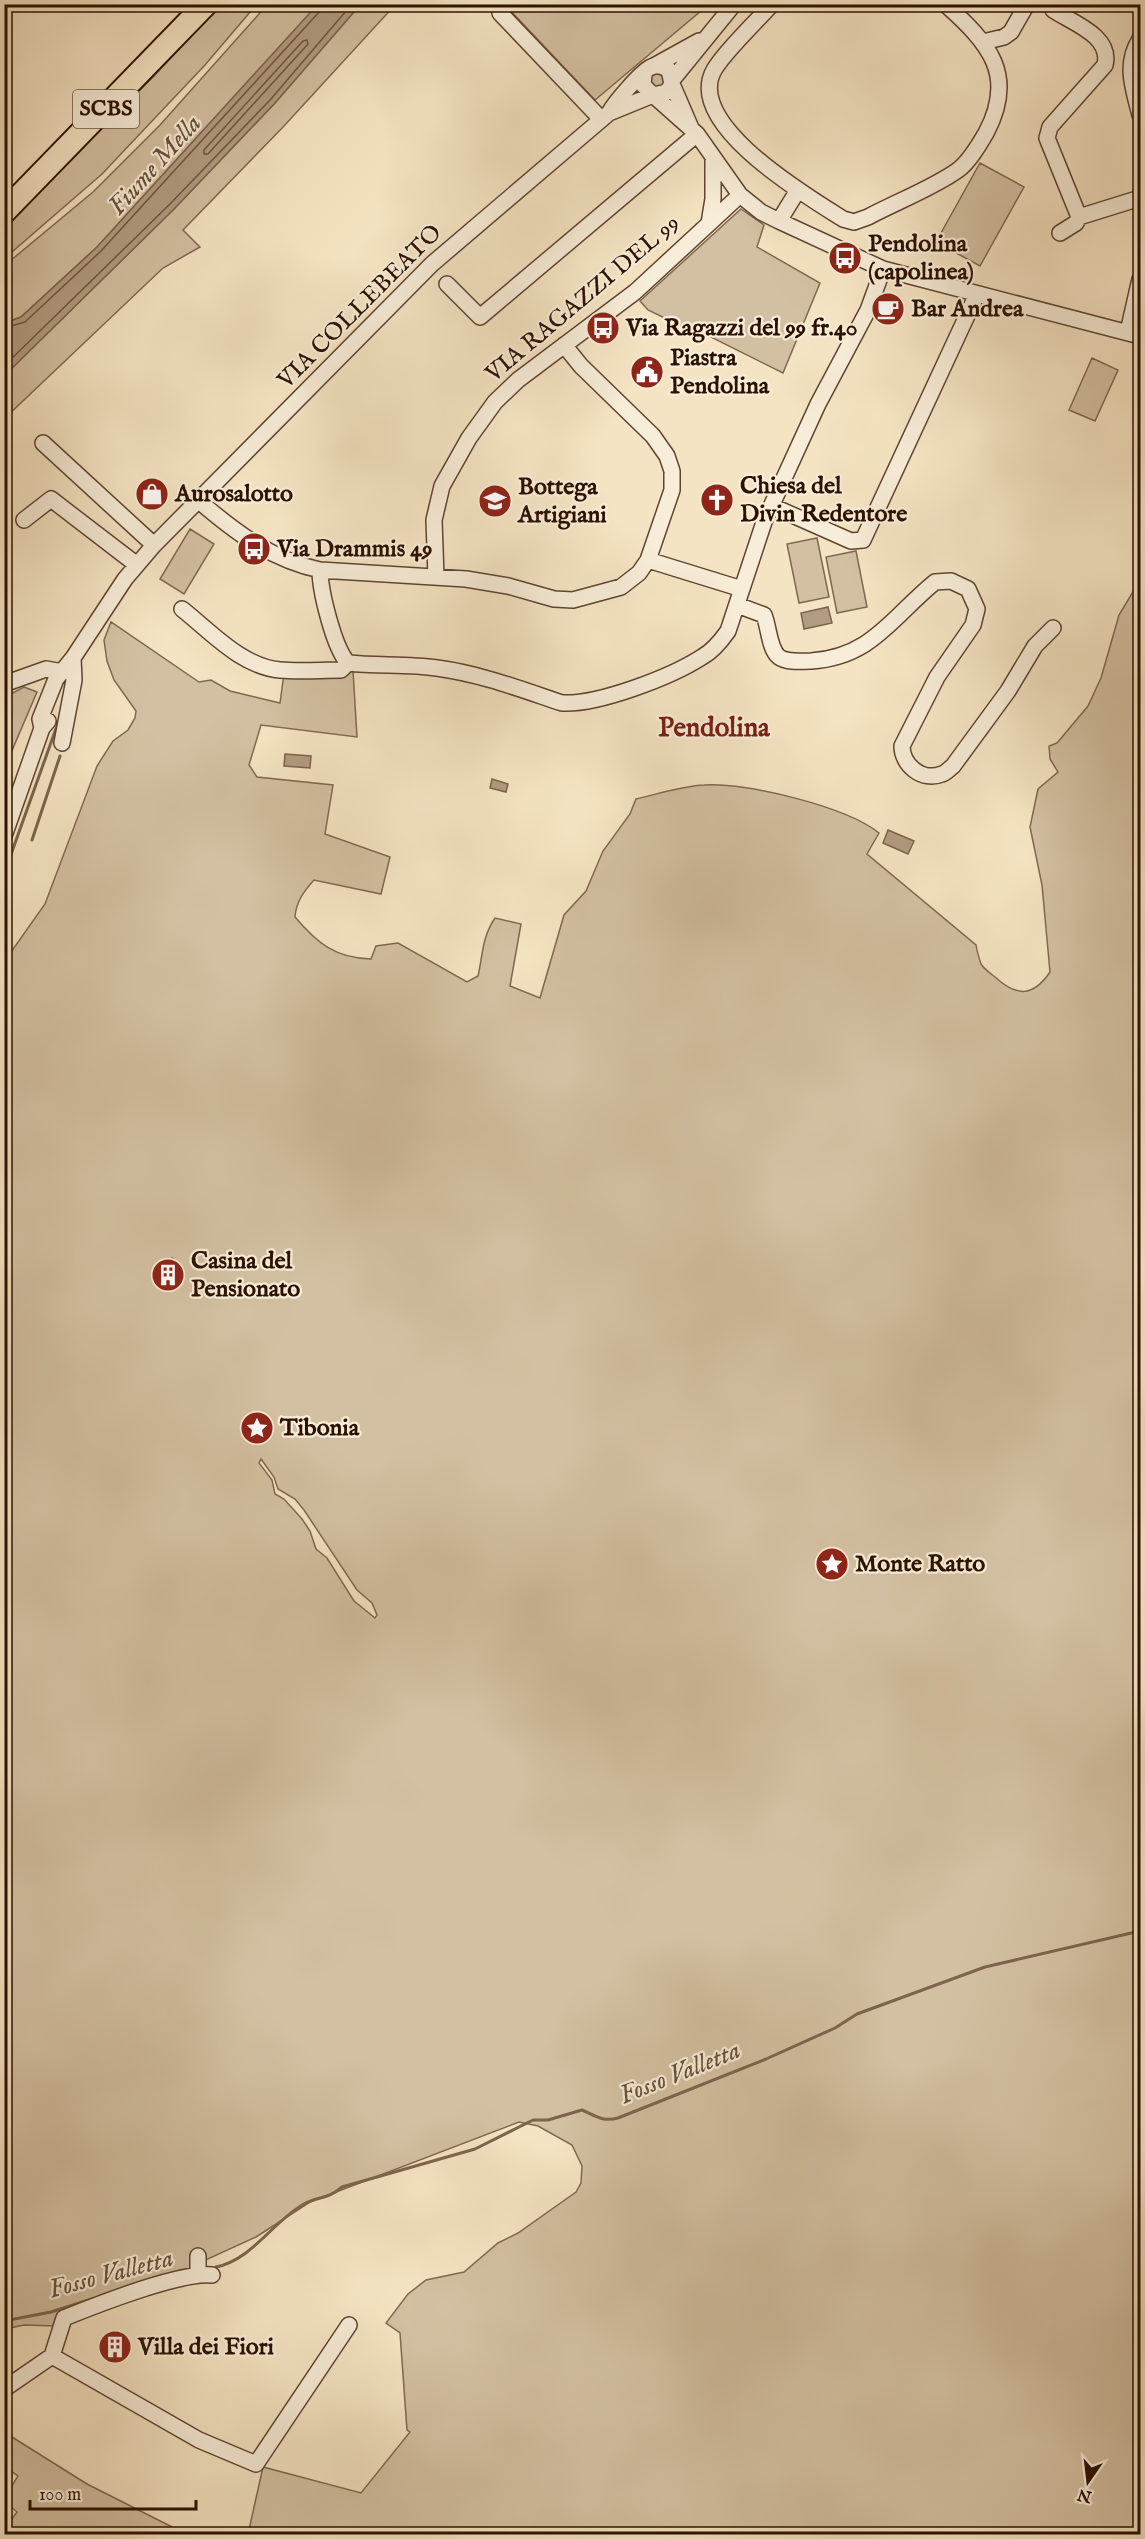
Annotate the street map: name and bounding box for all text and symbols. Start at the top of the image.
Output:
road number: SCBS [73,90,139,128]
water label: Fiume Mella [101,108,209,222]
street label: VIA RAGAZZI DEL 99 [479,208,687,390]
street label: VIA COLLEBEATO [270,218,449,397]
place label: Pendolina (capolinea) [868,229,974,288]
bus stop icon: Pendolina (capolinea) [827,240,863,276]
cafe icon: Bar Andrea [870,291,906,327]
place label: Bar Andrea [911,294,1024,325]
bus stop icon: Via Ragazzi del 99 fr.40 [585,310,621,346]
place label: Via Ragazzi del 99 fr.40 [625,313,857,344]
place label: Piastra Pendolina [670,343,770,402]
public building icon: Piastra Pendolina [629,354,665,390]
place label: Chiesa del Divin Redentore [740,471,907,530]
place label: Bottega Artigiani [517,472,607,531]
shop icon: Aurosalotto [134,476,170,512]
place label: Aurosalotto [174,479,293,510]
church icon: Chiesa del Divin Redentore [699,482,735,518]
school or university icon: Bottega Artigiani [477,483,513,519]
bus stop icon: Via Drammis 49 [236,531,272,567]
place label: Via Drammis 49 [276,534,433,565]
district label: Pendolina [658,712,771,746]
place label: Casina del Pensionato [191,1246,300,1305]
building icon: Casina del Pensionato [150,1257,186,1293]
place icon: Tibonia [239,1410,275,1446]
place label: Tibonia [279,1413,360,1444]
place icon: Monte Ratto [814,1546,850,1582]
place label: Monte Ratto [855,1549,985,1580]
water label: Fosso Valletta [615,2034,745,2112]
water label: Fosso Valletta [45,2242,177,2306]
building icon: Villa dei Fiori [97,2329,133,2365]
place label: Villa dei Fiori [137,2332,275,2363]
north arrow [1058,2452,1118,2512]
scale bar [30,2473,196,2511]
text: N [1076,2483,1095,2506]
text: 100 m [39,2484,81,2507]

